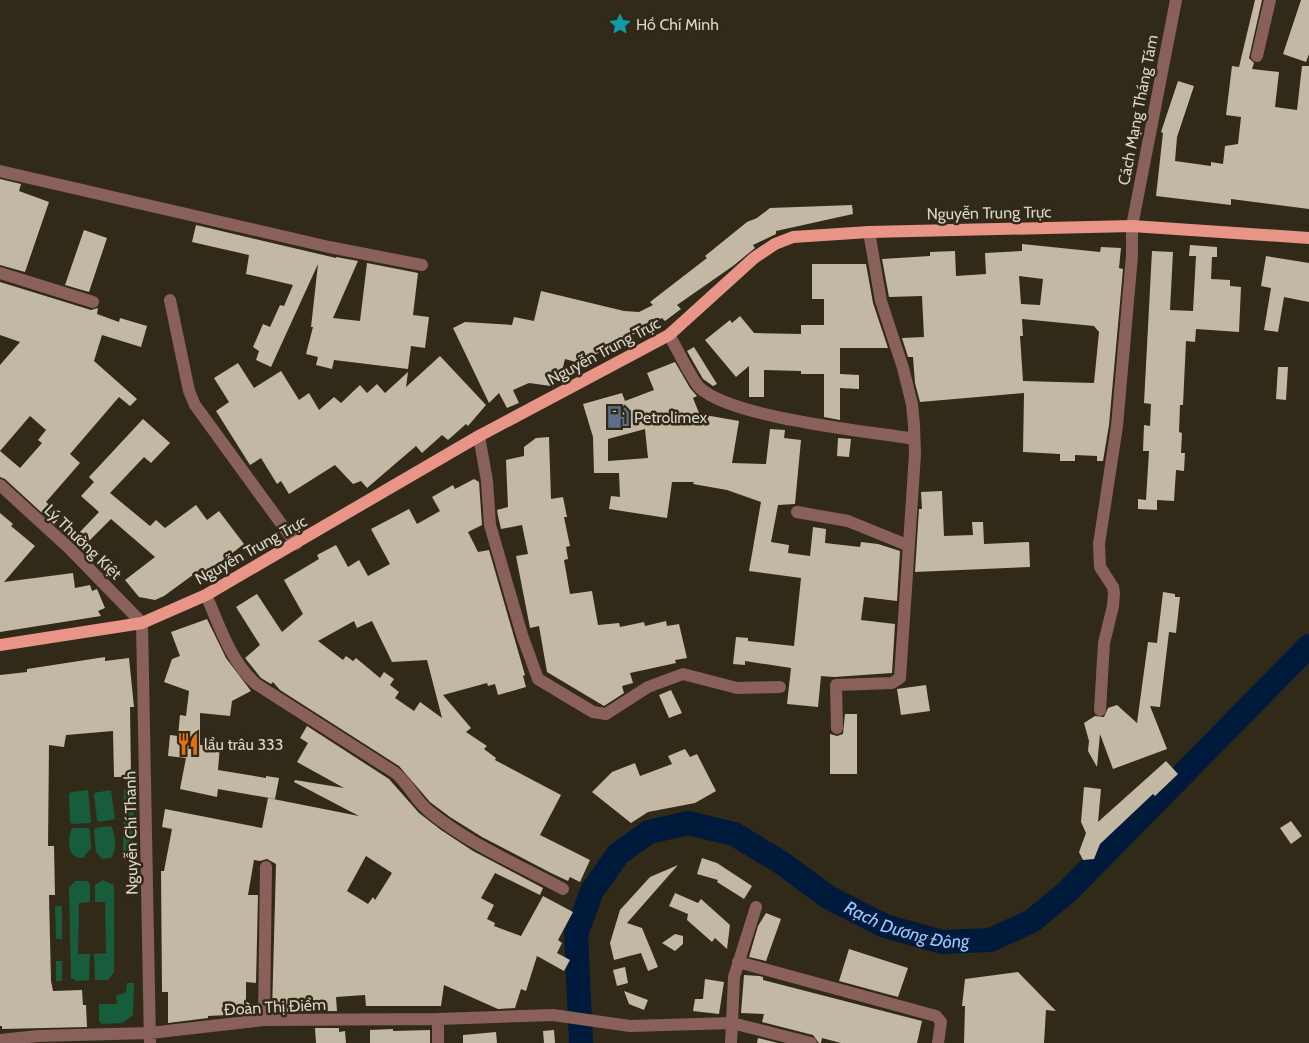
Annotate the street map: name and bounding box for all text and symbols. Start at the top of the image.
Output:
place icon: Hồ Chí Minh [607,11,633,37]
place label: Hồ Chí Minh [636,15,719,34]
street label: Cách Mạng Tháng Tám [1114,33,1162,187]
street label: Nguyễn Trung Trực [926,202,1052,224]
street label: Nguyễn Trung Trực [544,313,664,389]
fuel station icon: Petrolimex [605,404,631,430]
place label: Petrolimex [634,408,707,427]
street label: Lý Thường Kiệt [41,501,126,584]
street label: Nguyễn Trung Trực [192,511,310,589]
restaurant icon: lẩu trâu 333 [175,731,201,757]
place label: lẩu trâu 333 [204,735,283,754]
street label: Nguyễn Chí Thanh [120,771,142,895]
water label: Rạch Dương Đông [841,896,970,953]
street label: Đoàn Thị Điểm [224,995,326,1019]

